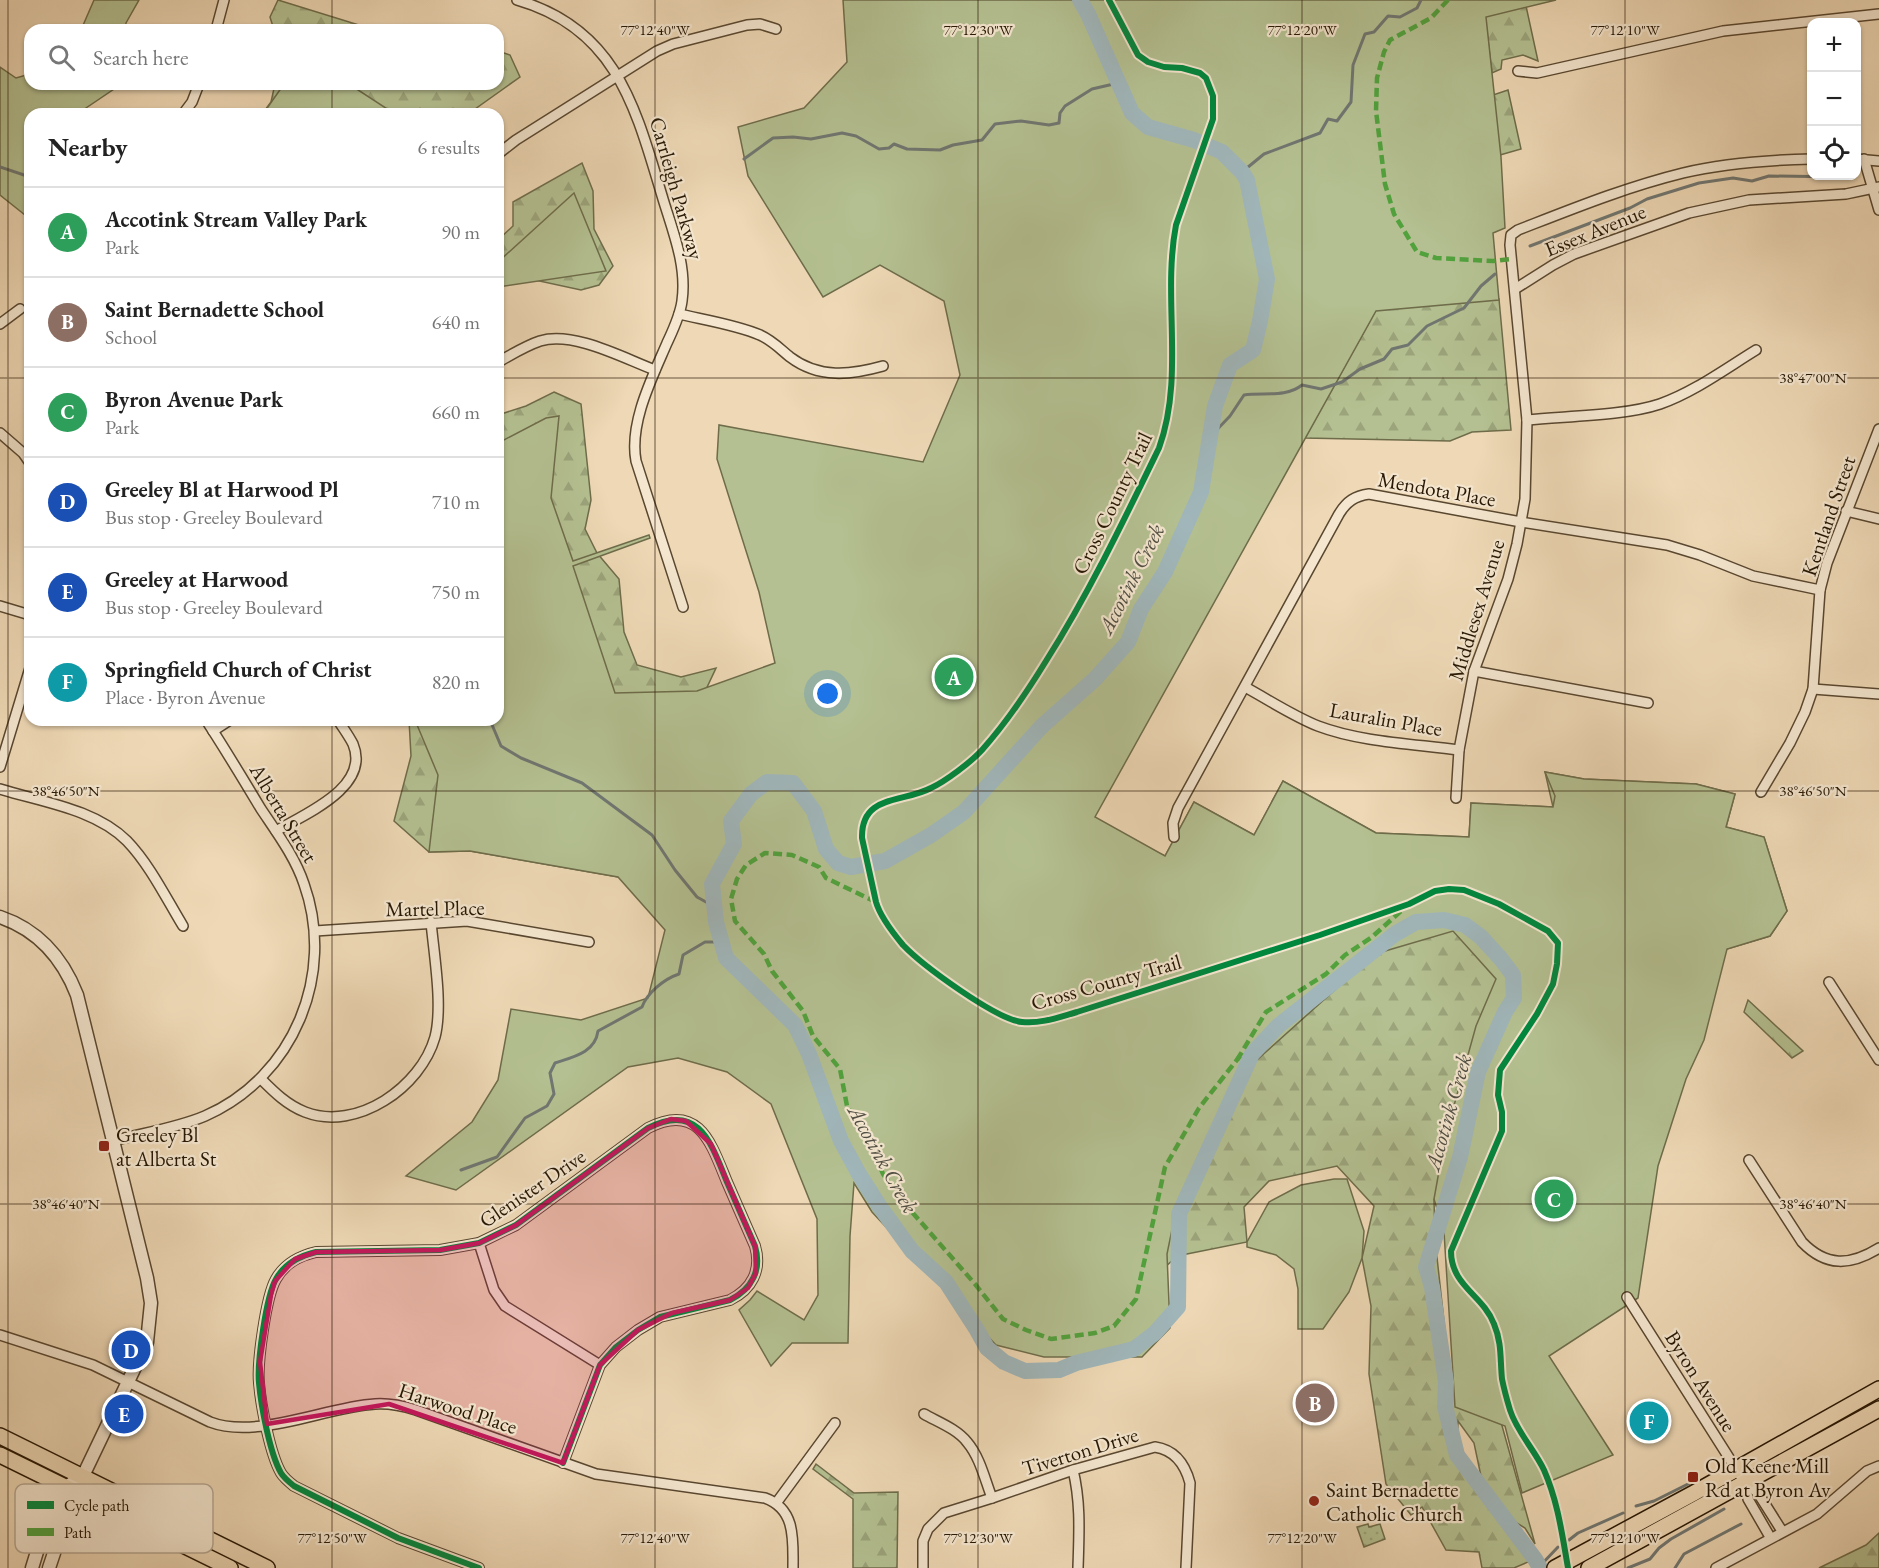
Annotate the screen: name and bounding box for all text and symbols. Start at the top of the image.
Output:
map controls [1807,18,1861,180]
button: + [1807,18,1861,72]
text: 77°12'40"W [620,20,690,39]
text: 77°12'30"W [943,20,1013,39]
text: 77°12'20"W [1267,20,1337,39]
text: 77°12'10"W [1590,20,1660,39]
search box [24,24,504,90]
icon: search [45,41,78,74]
text: Search here [93,43,188,72]
button: − [1807,72,1861,126]
street label: Carrleigh Parkway [644,114,710,263]
button: locate [1807,126,1861,180]
text: Nearby [48,130,128,164]
text: 6 results [417,134,480,160]
street label: Essex Avenue [1540,197,1650,263]
text: Accotink Stream Valley Park [105,205,367,234]
text: A [60,219,75,245]
text: 90 m [441,219,480,245]
text: Park [105,234,139,260]
text: Saint Bernadette School [105,295,324,324]
text: B [61,309,74,335]
text: 640 m [432,309,480,335]
text: School [105,324,157,350]
text: 38°47'00"N [1779,368,1847,387]
text: Byron Avenue Park [105,385,283,414]
text: C [60,399,75,425]
text: 660 m [432,399,480,425]
text: Park [105,414,139,440]
street label: Cross County Trail [1066,427,1158,579]
street label: Kentland Street [1795,452,1861,580]
street label: Mendota Place [1376,465,1498,513]
text: Greeley Bl at Harwood Pl [105,475,339,504]
text: D [60,489,75,515]
text: 710 m [432,489,480,515]
text: Bus stop · Greeley Boulevard [105,504,323,530]
water label: Accotink Creek [1090,519,1171,641]
street label: Middlesex Avenue [1442,536,1510,684]
text: Greeley at Harwood [105,565,289,594]
text: E [62,579,73,605]
text: 750 m [432,579,480,605]
text: Bus stop · Greeley Boulevard [105,594,323,620]
pin: A [934,654,974,700]
text: Springfield Church of Christ [105,655,372,684]
text: F [62,669,73,695]
text: 820 m [432,669,480,695]
your location [813,679,842,708]
text: Place · Byron Avenue [105,684,265,710]
street label: Lauralin Place [1328,696,1444,742]
street label: Alberta Street [243,758,324,868]
text: 38°46'50"N [32,781,100,800]
text: 38°46'50"N [1779,781,1847,800]
street label: Martel Place [385,894,485,922]
street label: Cross County Trail [1028,948,1184,1016]
water label: Accotink Creek [1417,1050,1478,1176]
water label: Accotink Creek [840,1098,925,1219]
place label: Greeley Bl at Alberta St [116,1121,217,1172]
marker: Greeley Bl at Alberta St [97,1139,111,1153]
street label: Glenister Drive [474,1143,590,1233]
pin: C [1534,1176,1574,1222]
text: 38°46'40"N [32,1194,100,1213]
text: 38°46'40"N [1779,1194,1847,1213]
street label: Byron Avenue [1659,1325,1743,1437]
pin: D [112,1328,150,1372]
street label: Harwood Place [395,1376,521,1440]
pin: B [1296,1380,1334,1426]
pin: E [104,1392,144,1436]
pin: F [1630,1398,1668,1444]
street label: Tiverton Drive [1019,1421,1141,1481]
place label: Old Keene Mill Rd at Byron Av [1705,1452,1831,1503]
marker: Old Keene Mill Rd at Byron Av [1686,1470,1700,1484]
place label: Saint Bernadette Catholic Church [1326,1476,1463,1527]
legend [15,1484,213,1553]
marker: Saint Bernadette Catholic Church [1307,1494,1321,1508]
text: Cycle path [64,1495,129,1516]
text: Path [64,1522,92,1543]
text: 77°12'50"W [297,1528,367,1547]
text: 77°12'40"W [620,1528,690,1547]
text: 77°12'30"W [943,1528,1013,1547]
text: 77°12'20"W [1267,1528,1337,1547]
text: 77°12'10"W [1590,1528,1660,1547]

